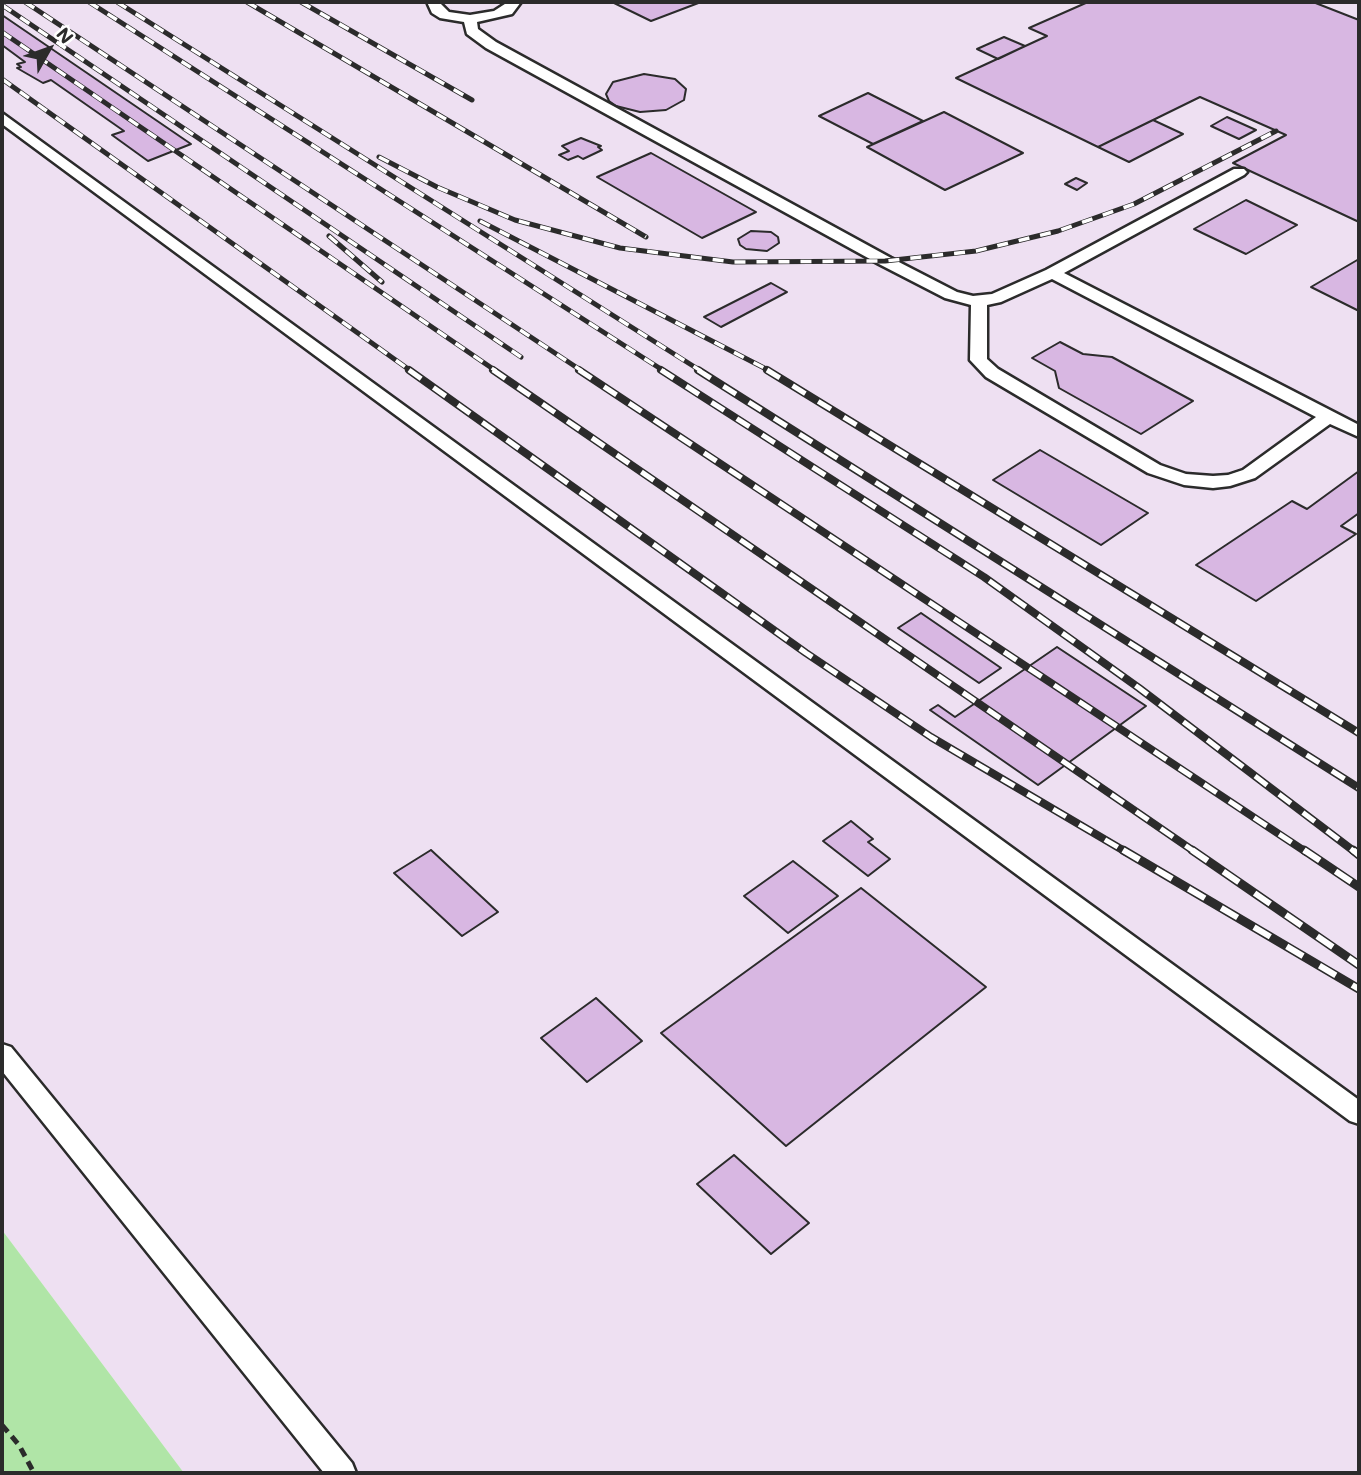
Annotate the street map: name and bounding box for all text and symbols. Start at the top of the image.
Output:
north arrow [14,14,84,84]
text: N [51,22,80,49]

